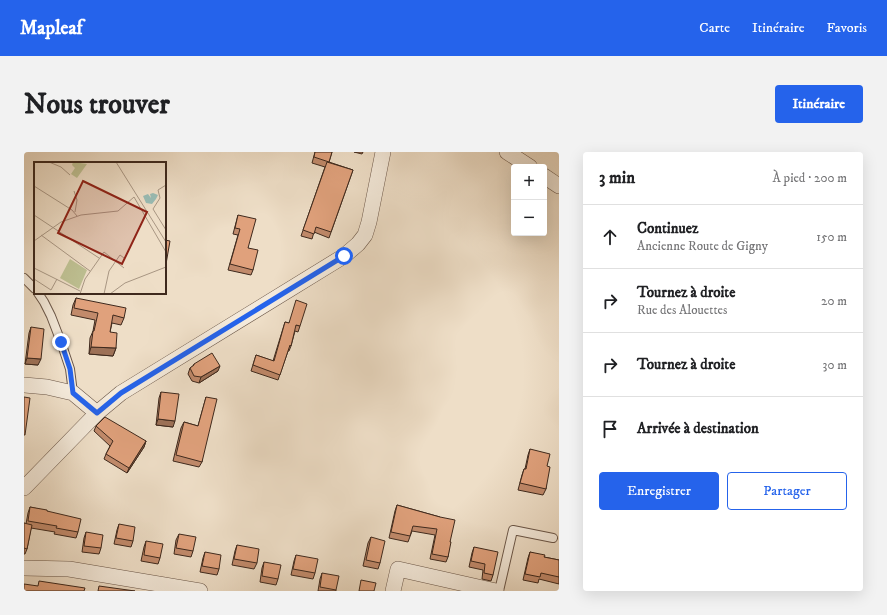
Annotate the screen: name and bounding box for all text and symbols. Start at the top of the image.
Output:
text: Mapleaf [20,17,83,40]
text: Carte [699,19,730,37]
text: Itinéraire [752,19,805,37]
text: Favoris [827,19,867,37]
button: Itinéraire [775,85,863,123]
text: Nous trouver [24,87,170,122]
inset map [34,162,166,294]
map controls [511,164,547,236]
button: + [511,164,547,200]
text: 3 min [599,167,635,189]
text: À pied · 200 m [773,170,847,186]
button: − [511,200,547,236]
text: Continuez [637,219,698,238]
icon: ahead [599,226,621,248]
text: 150 m [816,229,847,245]
text: Ancienne Route de Gigny [637,238,768,254]
route start [335,247,353,265]
text: Tournez à droite [637,283,735,302]
icon: right [599,290,621,312]
text: 20 m [821,293,847,309]
text: Rue des Alouettes [637,302,727,318]
route end [52,333,70,351]
icon: right [599,354,621,376]
text: Tournez à droite [637,355,735,374]
text: 30 m [823,357,847,373]
icon: arrive [599,418,621,440]
text: Arrivée à destination [637,419,759,438]
button: Enregistrer [599,472,719,510]
button: Partager [727,472,847,510]

